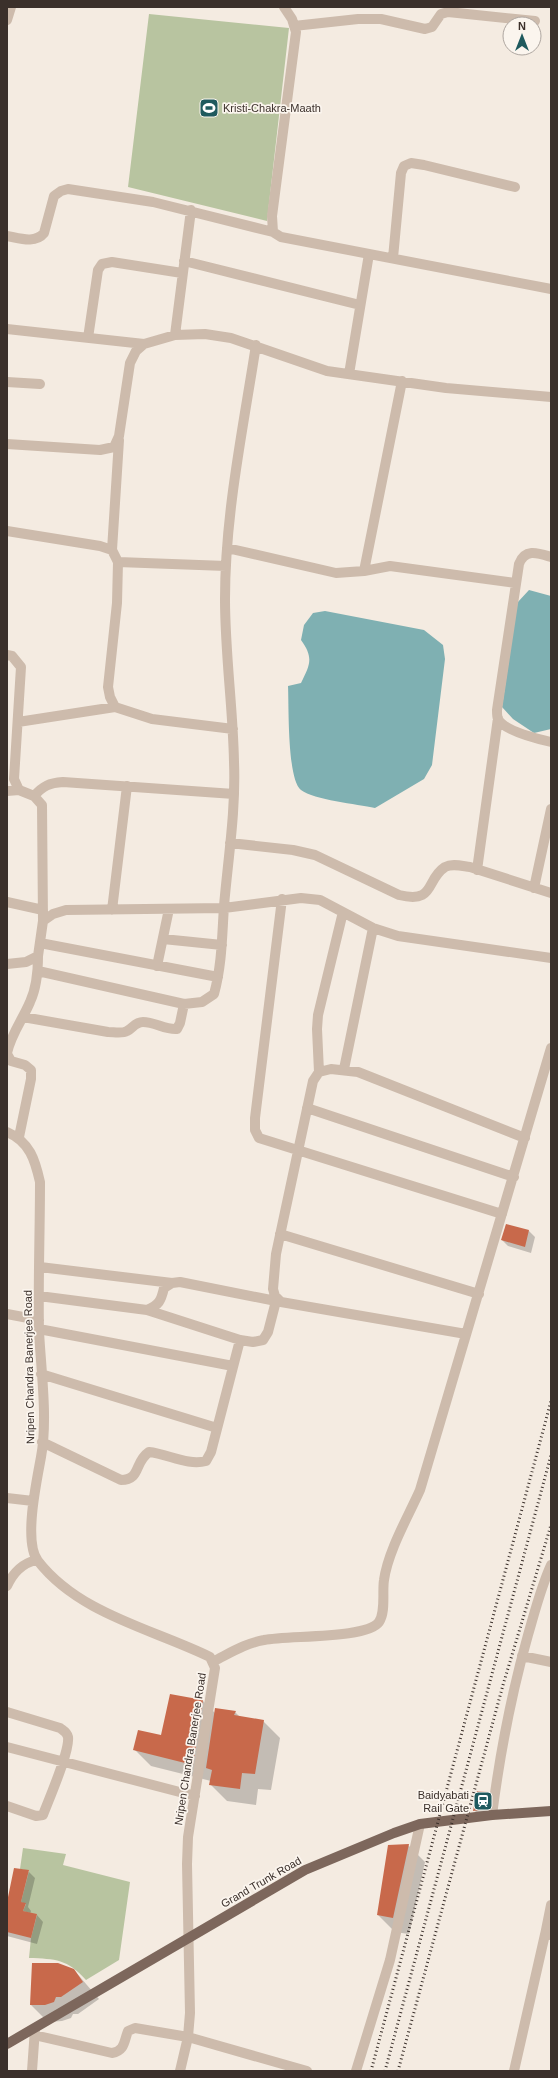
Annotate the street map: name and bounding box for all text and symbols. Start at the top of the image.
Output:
north arrow [502,16,542,56]
text: N [518,20,526,32]
sports icon: Kristi-Chakra-Maath [198,97,220,119]
place label: Kristi-Chakra-Maath [223,102,321,114]
street label: Nripen Chandra Banerjee Road [22,1290,36,1444]
street label: Nripen Chandra Banerjee Road [172,1672,208,1826]
place label: Baidyabati Rail Gate [418,1789,469,1814]
station icon: Baidyabati Rail Gate [472,1790,494,1812]
street label: Grand Trunk Road [219,1854,303,1910]

